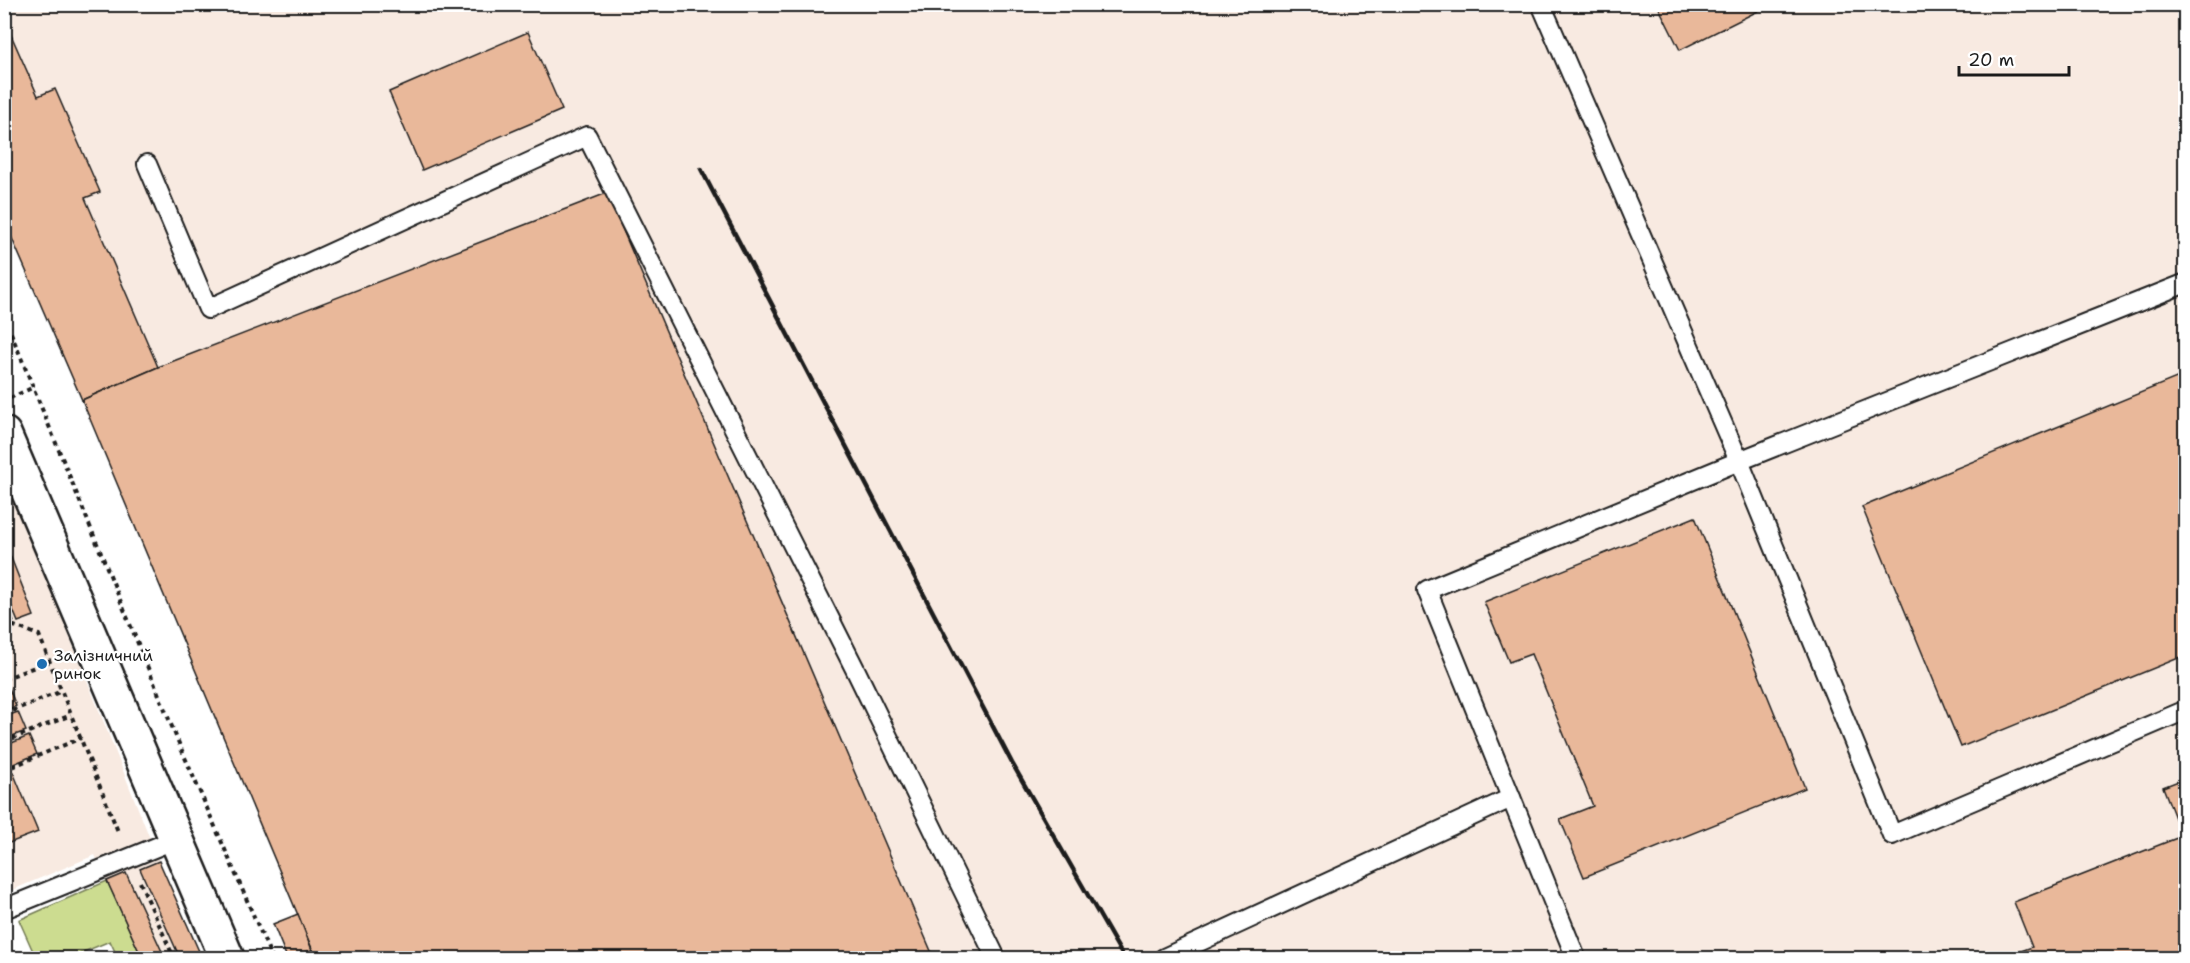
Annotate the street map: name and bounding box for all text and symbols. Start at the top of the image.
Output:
scale bar [1959,39,2068,77]
text: 20 m [1968,48,2014,72]
place label: Залізничний ринок [54,645,153,684]
marker: Залізничний ринок [35,657,49,671]

